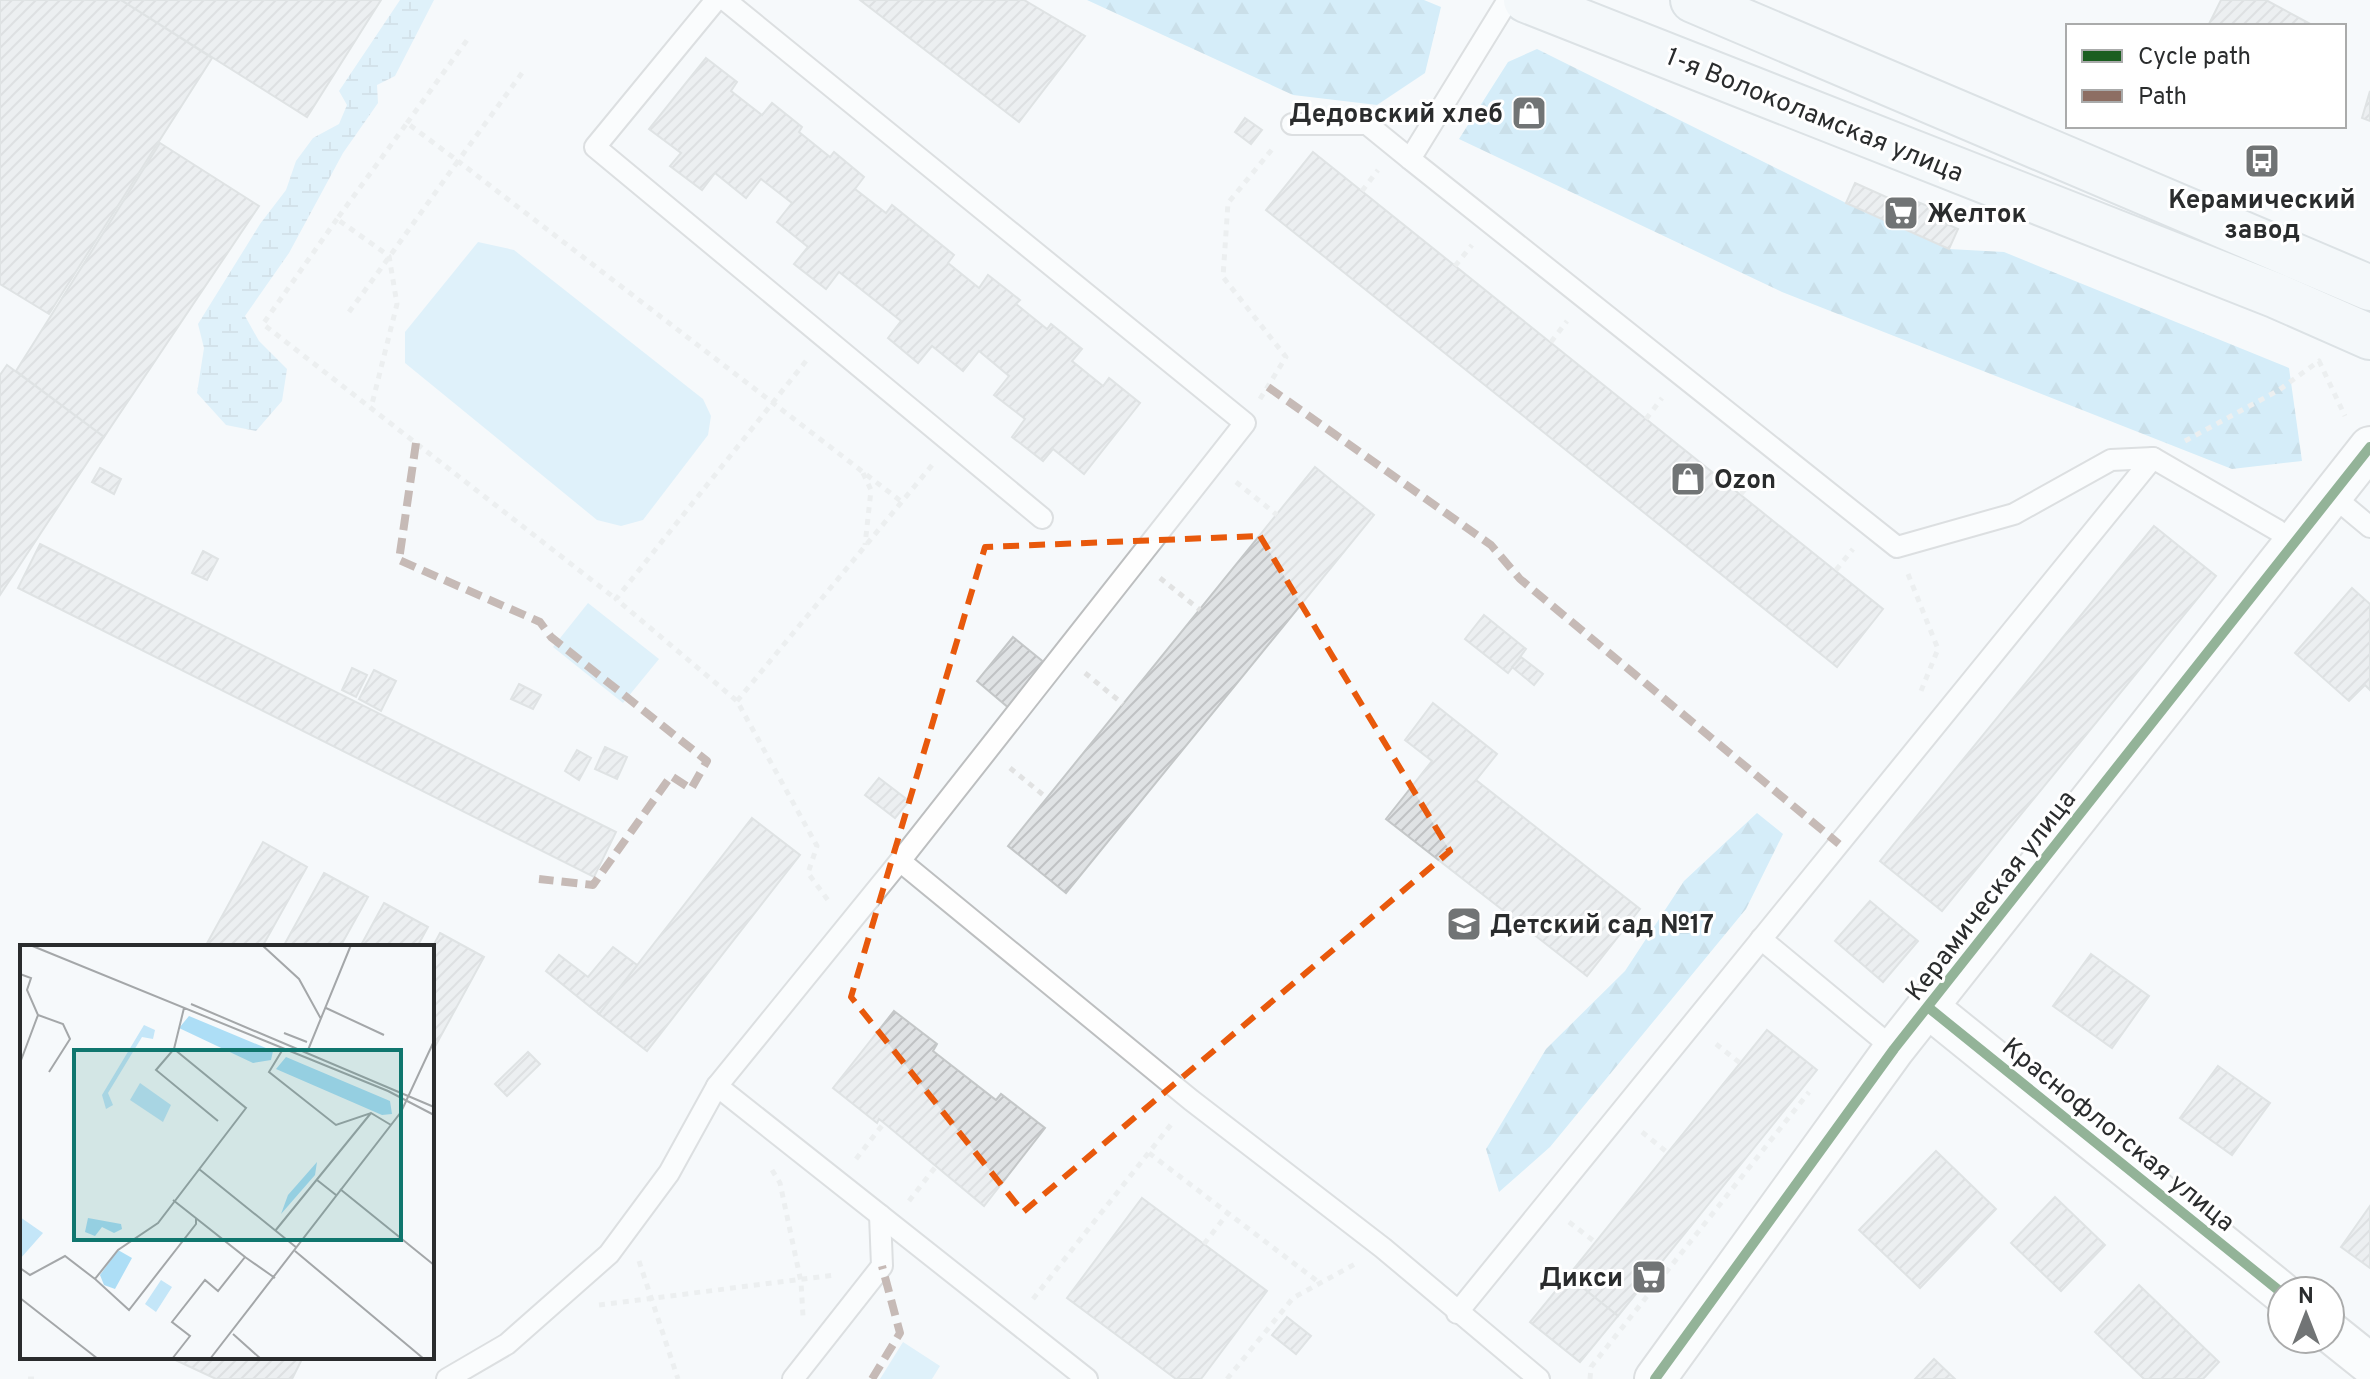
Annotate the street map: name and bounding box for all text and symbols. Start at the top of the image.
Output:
legend [2066,24,2346,128]
street label: 1-я Волоколамская улица [1660,41,1968,191]
text: Cycle path [2138,43,2251,73]
text: Path [2138,83,2187,113]
shop icon: Дедовский хлеб [1510,94,1548,132]
place label: Дедовский хлеб [1289,99,1503,132]
bus stop icon: Керамический завод [2243,142,2281,180]
place label: Керамический завод [2168,185,2356,248]
supermarket icon: Желток [1882,194,1920,232]
place label: Желток [1927,199,2027,232]
shop icon: Ozon [1669,460,1707,498]
place label: Ozon [1714,465,1776,498]
street label: Керамическая улица [1899,784,2085,1009]
school or university icon: Детский сад №17 [1445,905,1483,943]
place label: Детский сад №17 [1490,910,1714,943]
inset map [20,945,434,1359]
street label: Краснофлотская улица [1994,1032,2241,1240]
supermarket icon: Дикси [1630,1258,1668,1296]
place label: Дикси [1539,1263,1623,1296]
north arrow [2266,1275,2346,1355]
text: N [2298,1284,2314,1311]

